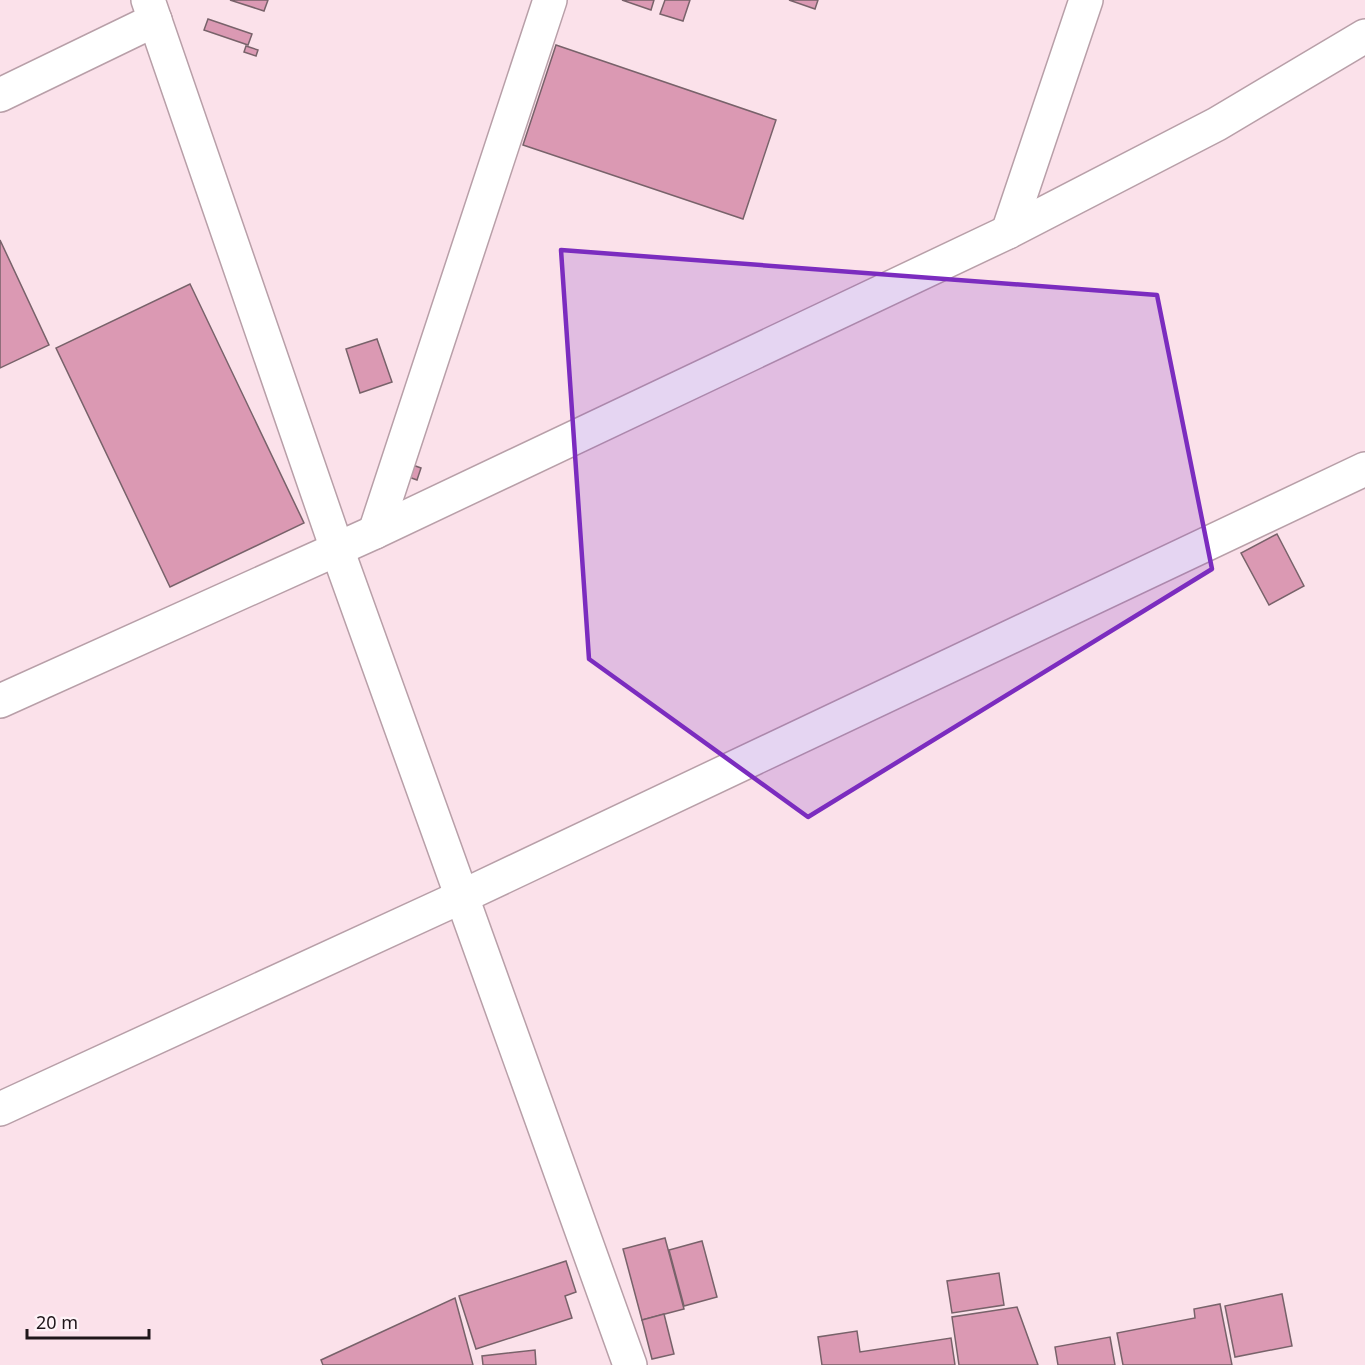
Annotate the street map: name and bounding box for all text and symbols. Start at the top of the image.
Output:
scale bar [27,1302,148,1340]
text: 20 m [36,1310,78,1334]

